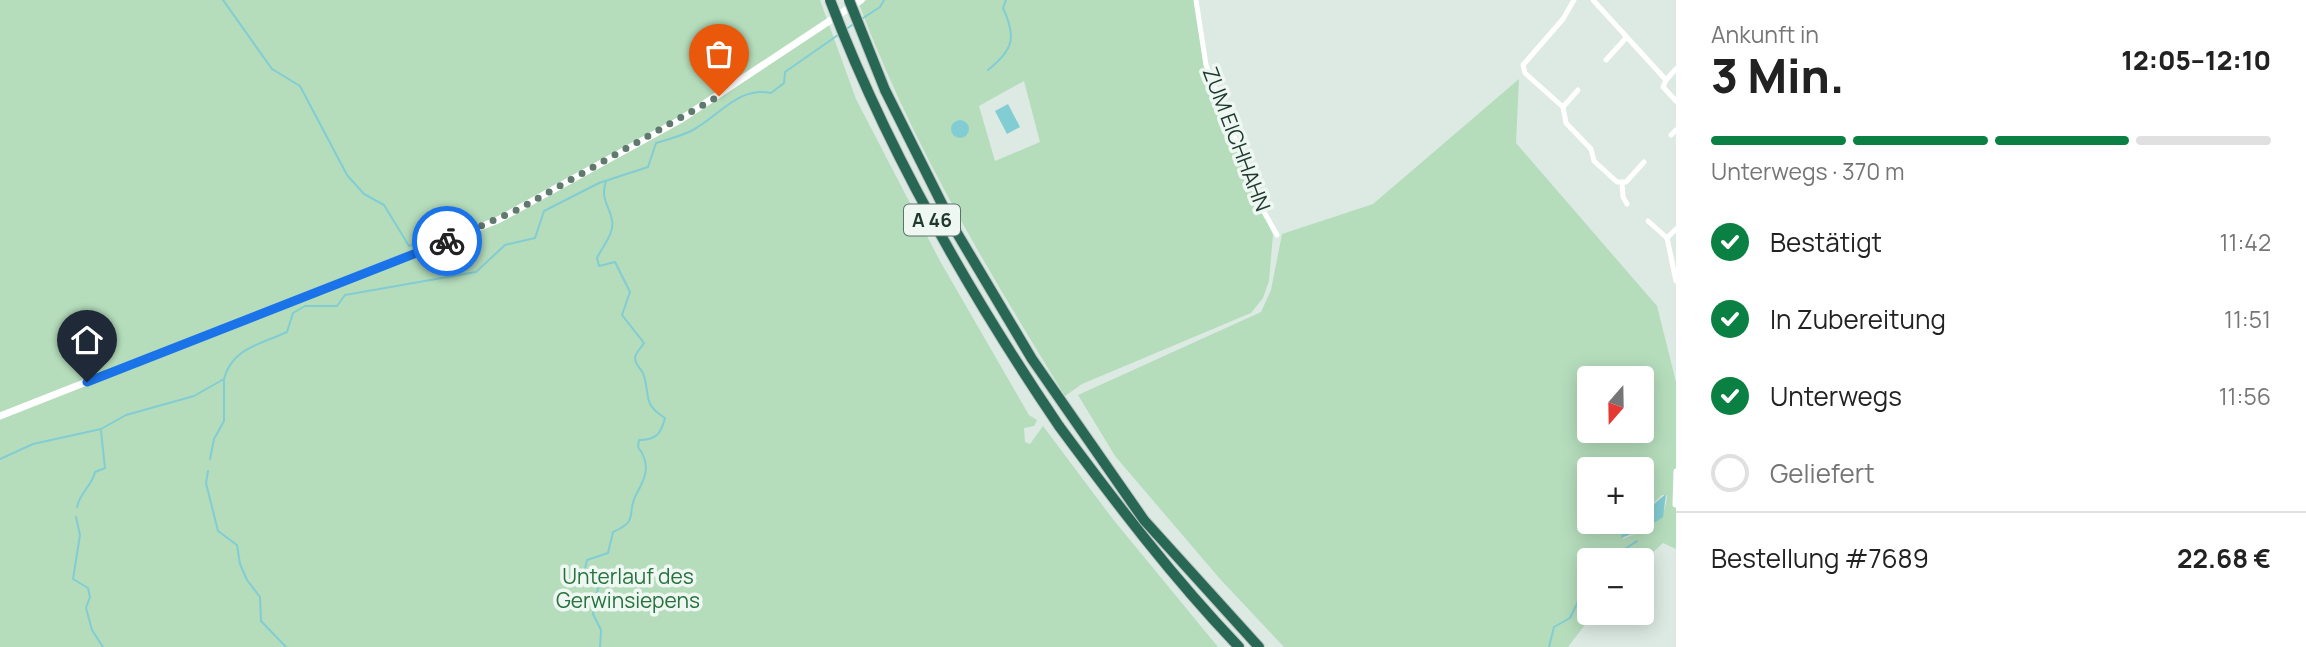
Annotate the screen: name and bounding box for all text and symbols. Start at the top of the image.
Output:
text: Ankunft in [1711,18,1819,50]
pin [689,24,749,96]
icon: bag [700,35,738,73]
text: 12:05–12:10 [2121,42,2271,78]
text: 3 Min. [1711,44,1845,107]
street label: ZUM EICHHAHN [1197,63,1277,215]
text: Unterwegs · 370 m [1711,155,1904,187]
road number: A 46 [904,204,960,235]
courier [412,206,482,276]
icon: bike [428,222,466,260]
icon: check [1711,223,1749,261]
text: Bestätigt [1770,224,1882,260]
text: 11:42 [2220,226,2271,258]
icon: check [1711,300,1749,338]
text: In Zubereitung [1770,301,1946,337]
text: 11:51 [2224,303,2271,335]
pin [57,310,117,382]
icon: home [68,321,106,359]
north arrow [1577,366,1654,443]
map controls [1577,366,1654,625]
icon: check [1711,377,1749,415]
text: Unterwegs [1770,378,1902,414]
text: 11:56 [2219,380,2271,412]
text: Geliefert [1770,455,1875,491]
button: + [1577,457,1654,534]
text: Bestellung #7689 [1711,540,1929,576]
text: 22.68 € [2177,540,2271,576]
button: − [1577,548,1654,625]
park label: Unterlauf des Gerwinsiepens [556,562,700,614]

